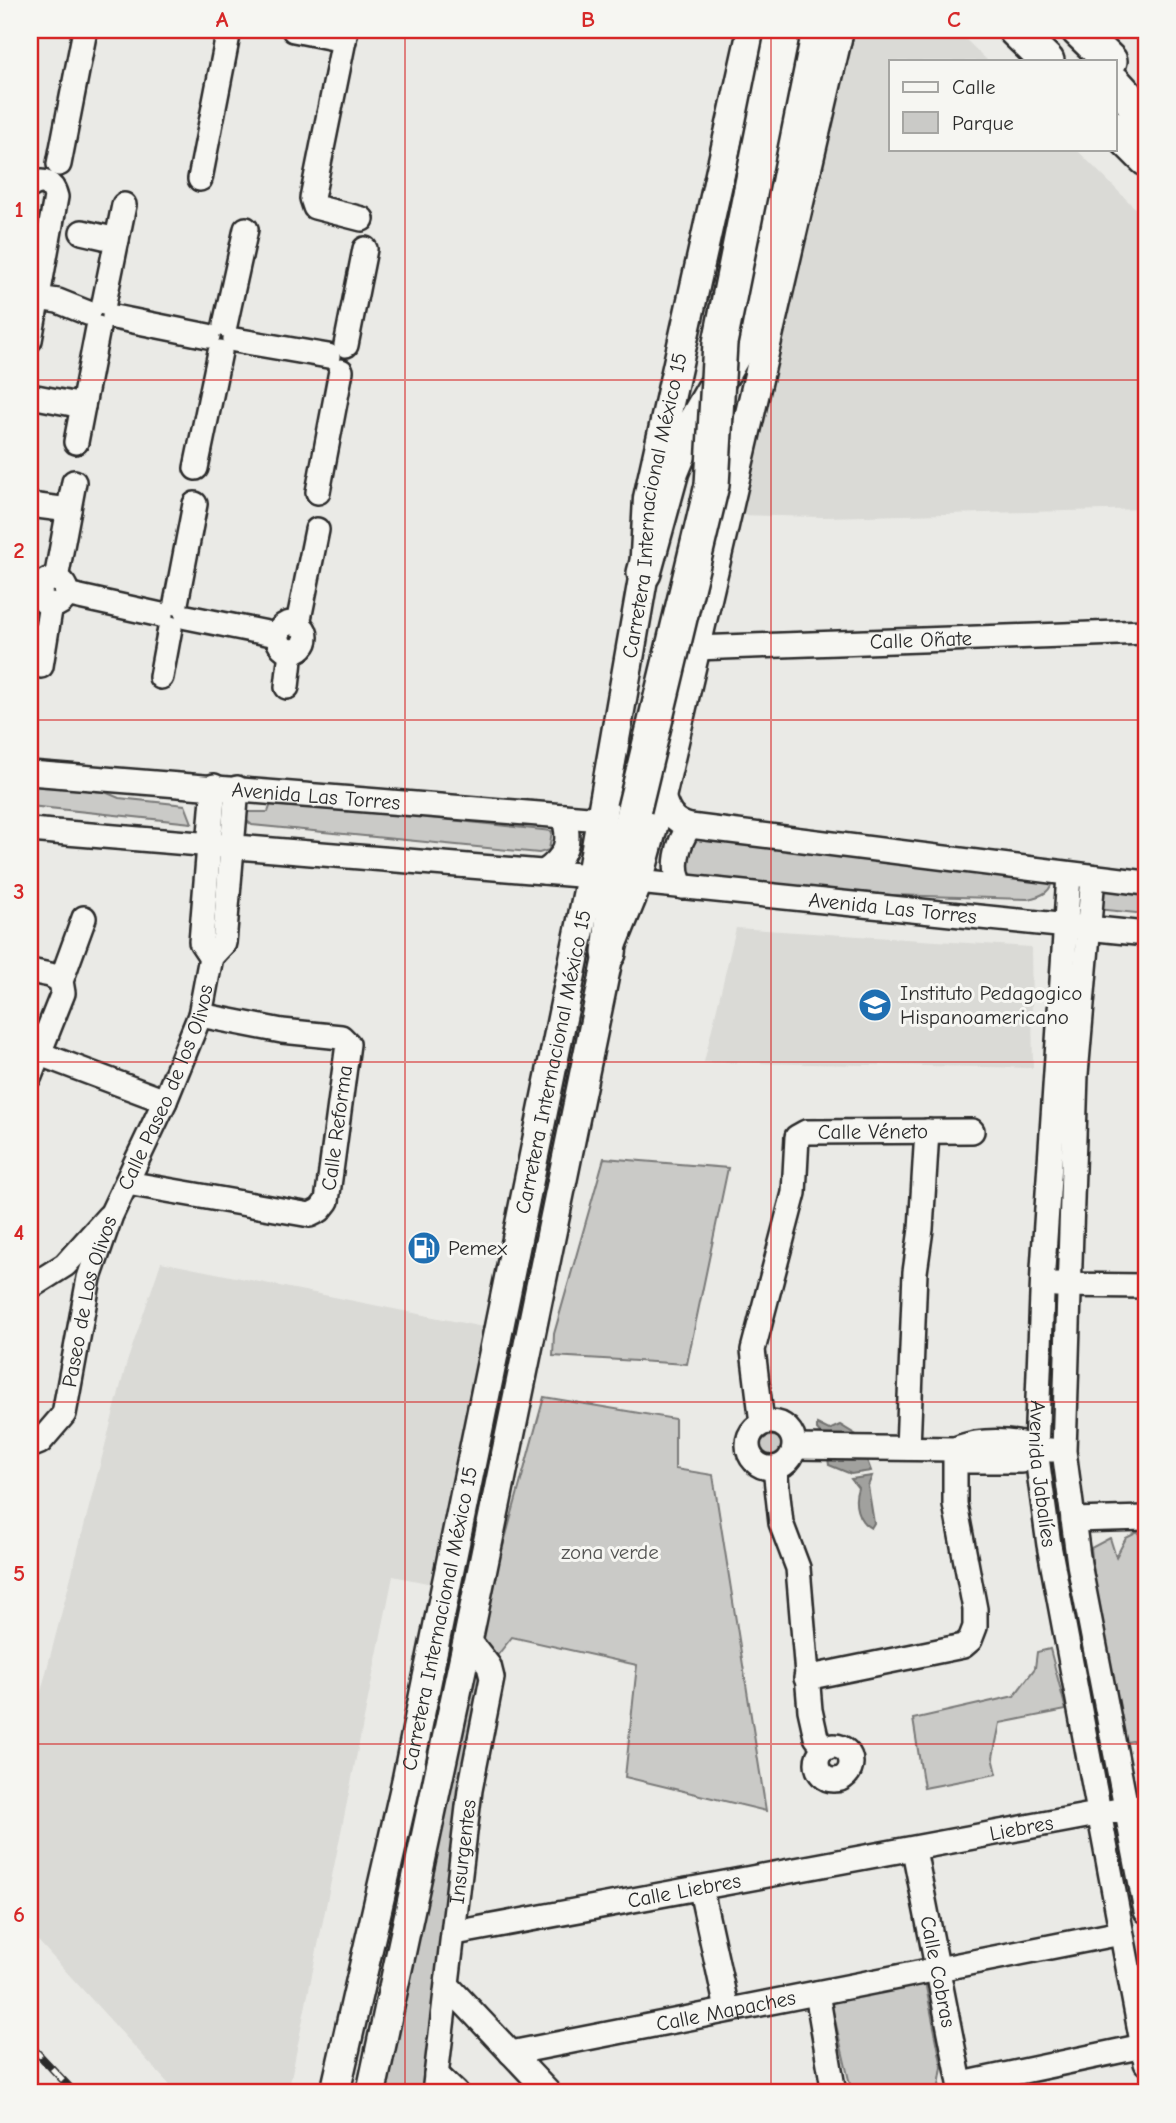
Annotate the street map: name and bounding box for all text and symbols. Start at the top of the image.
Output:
text: A [216,6,229,33]
text: B [581,6,595,33]
text: C [947,6,961,33]
legend [889,60,1116,150]
text: Calle [952,75,995,99]
text: Parque [952,111,1014,135]
text: 1 [14,196,24,223]
street label: Carretera Internacional México 15 [617,350,692,660]
text: 2 [13,537,25,564]
street label: Calle Oñate [869,626,972,654]
street label: Avenida Las Torres [231,777,401,815]
text: 3 [13,878,25,905]
street label: Avenida Las Torres [807,888,978,929]
street label: Carretera Internacional México 15 [510,908,596,1216]
place label: Instituto Pedagogico Hispanoamericano [900,981,1082,1029]
street label: Calle Paseo de los Olivos [113,983,218,1194]
school or university icon: Instituto Pedagogico Hispanoamericano [856,986,894,1024]
street label: Calle Reforma [316,1064,357,1192]
street label: Calle Véneto [818,1119,928,1144]
street label: Paseo de Los Olivos [57,1213,122,1389]
text: 4 [14,1219,25,1246]
fuel station icon: Pemex [405,1229,443,1267]
place label: Pemex [448,1236,507,1260]
street label: Avenida Jabalíes [1024,1400,1061,1549]
street label: Carretera Internacional México 15 [397,1464,482,1773]
park label: zona verde [561,1540,659,1564]
text: 5 [13,1560,25,1587]
street label: Insurgentes [445,1798,481,1905]
street label: Liebres [988,1810,1055,1846]
street label: Calle Liebres [625,1868,743,1913]
text: 6 [13,1901,25,1928]
street label: Calle Cobras [915,1914,961,2030]
street label: Calle Mapaches [654,1985,798,2036]

